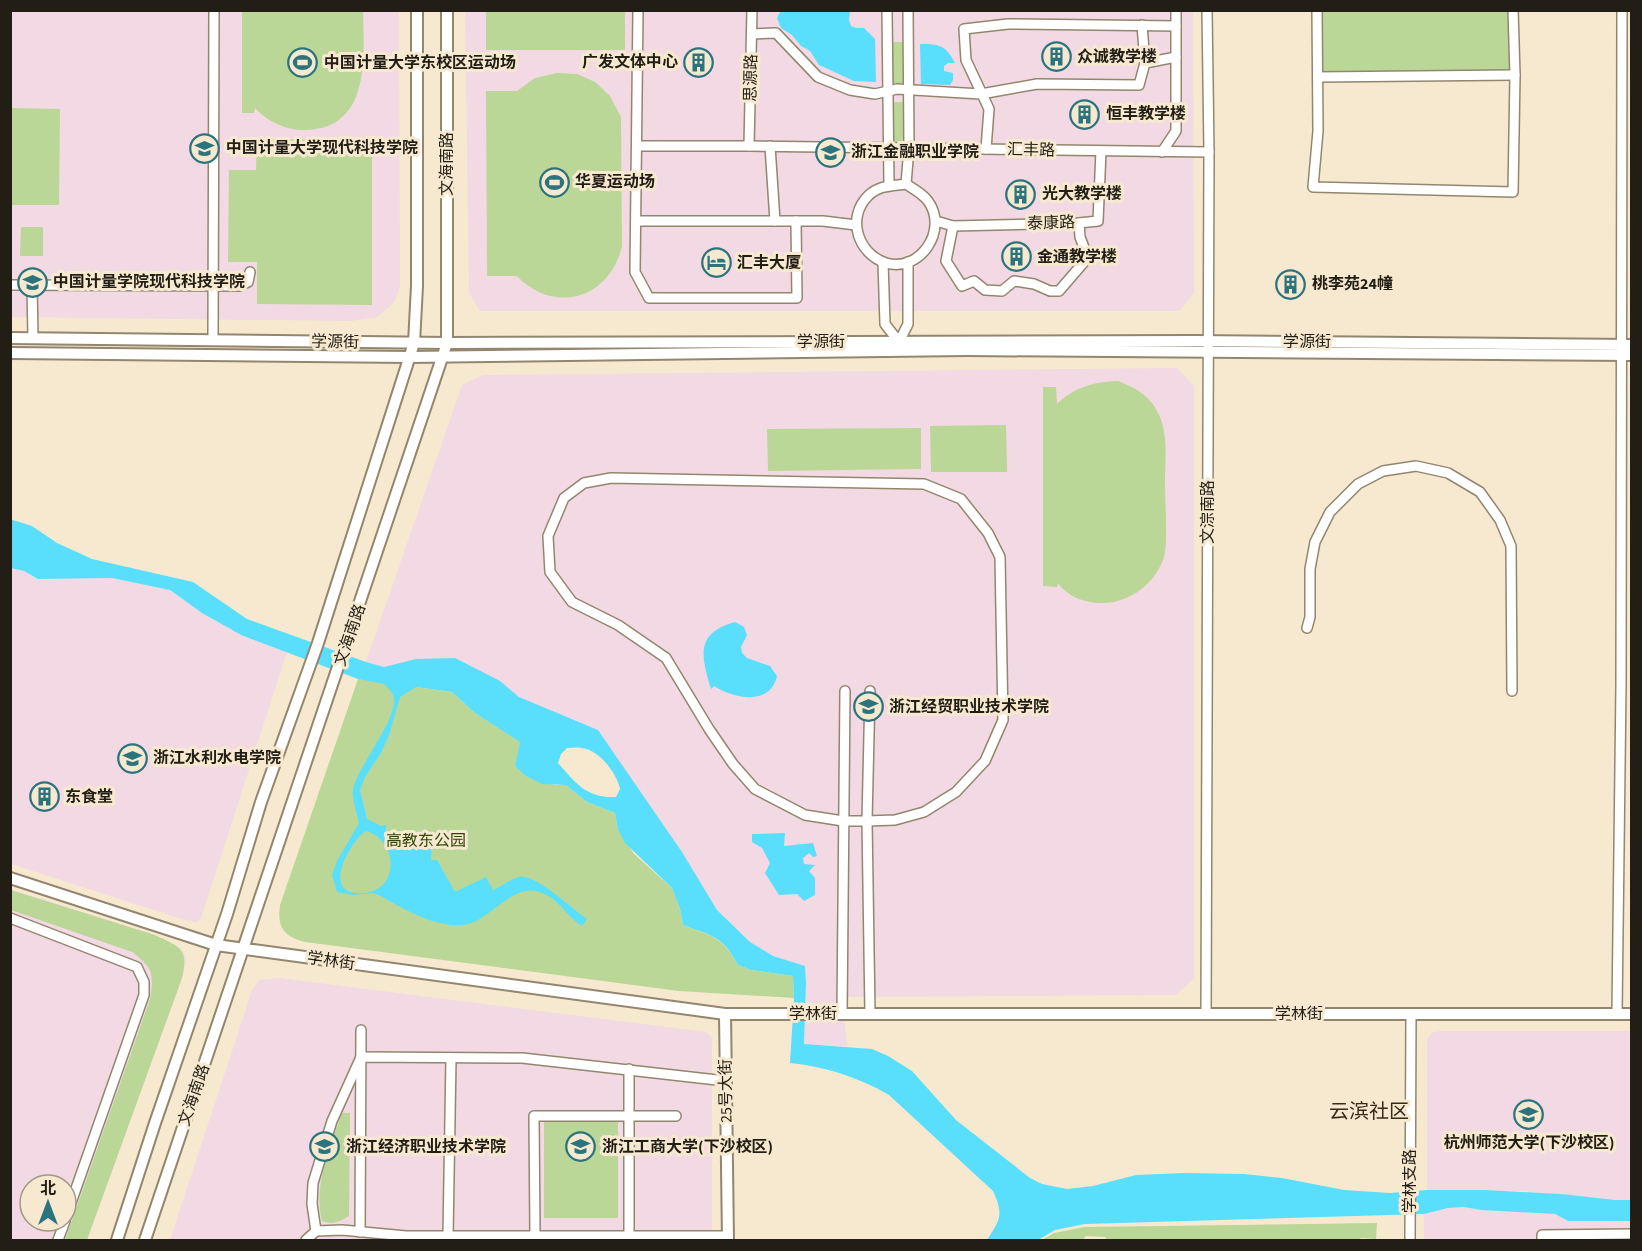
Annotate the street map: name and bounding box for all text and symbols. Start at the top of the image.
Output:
building icon: 众诚教学楼 [1040,41,1072,73]
building icon: 广发文体中心 [683,46,715,78]
place label: 众诚教学楼 [1077,46,1157,68]
sports icon: 中国计量大学东校区运动场 [287,47,319,79]
place label: 广发文体中心 [582,51,678,73]
place label: 中国计量大学东校区运动场 [324,52,516,74]
street label: 思源路 [740,54,762,102]
building icon: 恒丰教学楼 [1069,98,1101,130]
place label: 恒丰教学楼 [1106,103,1186,125]
school or university icon: 中国计量大学现代科技学院 [189,132,221,164]
street label: 文海南路 [436,132,458,196]
school or university icon: 浙江金融职业学院 [814,136,846,168]
place label: 中国计量大学现代科技学院 [226,137,418,159]
street label: 汇丰路 [1007,139,1055,161]
place label: 浙江金融职业学院 [851,141,979,163]
sports icon: 华夏运动场 [538,166,570,198]
place label: 华夏运动场 [575,171,655,193]
building icon: 光大教学楼 [1005,178,1037,210]
place label: 光大教学楼 [1042,183,1122,205]
street label: 泰康路 [1027,211,1075,235]
building icon: 金通教学楼 [1000,241,1032,273]
place label: 金通教学楼 [1037,246,1117,268]
hotel icon: 汇丰大厦 [700,247,732,279]
place label: 汇丰大厦 [737,252,801,274]
school or university icon: 中国计量学院现代科技学院 [16,266,48,298]
building icon: 桃李苑24幢 [1275,268,1307,300]
place label: 中国计量学院现代科技学院 [53,271,245,293]
place label: 桃李苑24幢 [1312,273,1393,295]
street label: 学源街 [311,331,359,353]
street label: 学源街 [797,331,845,353]
street label: 学源街 [1283,331,1331,353]
street label: 文淙南路 [1197,480,1219,544]
street label: 文海南路 [329,601,371,669]
school or university icon: 浙江经贸职业技术学院 [852,691,884,723]
place label: 浙江经贸职业技术学院 [889,696,1049,718]
school or university icon: 浙江水利水电学院 [116,742,148,774]
place label: 浙江水利水电学院 [153,747,281,769]
building icon: 东食堂 [28,781,60,813]
place label: 东食堂 [65,786,113,808]
park label: 高教东公园 [386,830,466,852]
street label: 学林街 [306,947,356,975]
street label: 学林街 [789,1003,837,1025]
street label: 学林街 [1275,1003,1323,1025]
street label: 25号大街 [714,1059,738,1123]
street label: 文海南路 [173,1061,215,1129]
district label: 云滨社区 [1329,1098,1409,1126]
school or university icon: 杭州师范大学(下沙校区) [1513,1099,1545,1131]
school or university icon: 浙江经济职业技术学院 [309,1131,341,1163]
school or university icon: 浙江工商大学(下沙校区) [565,1131,597,1163]
place label: 杭州师范大学(下沙校区) [1443,1132,1615,1154]
place label: 浙江经济职业技术学院 [346,1136,506,1158]
place label: 浙江工商大学(下沙校区) [602,1136,773,1158]
street label: 学林支路 [1399,1149,1421,1213]
north arrow [18,1173,78,1233]
text: 北 [40,1178,56,1200]

